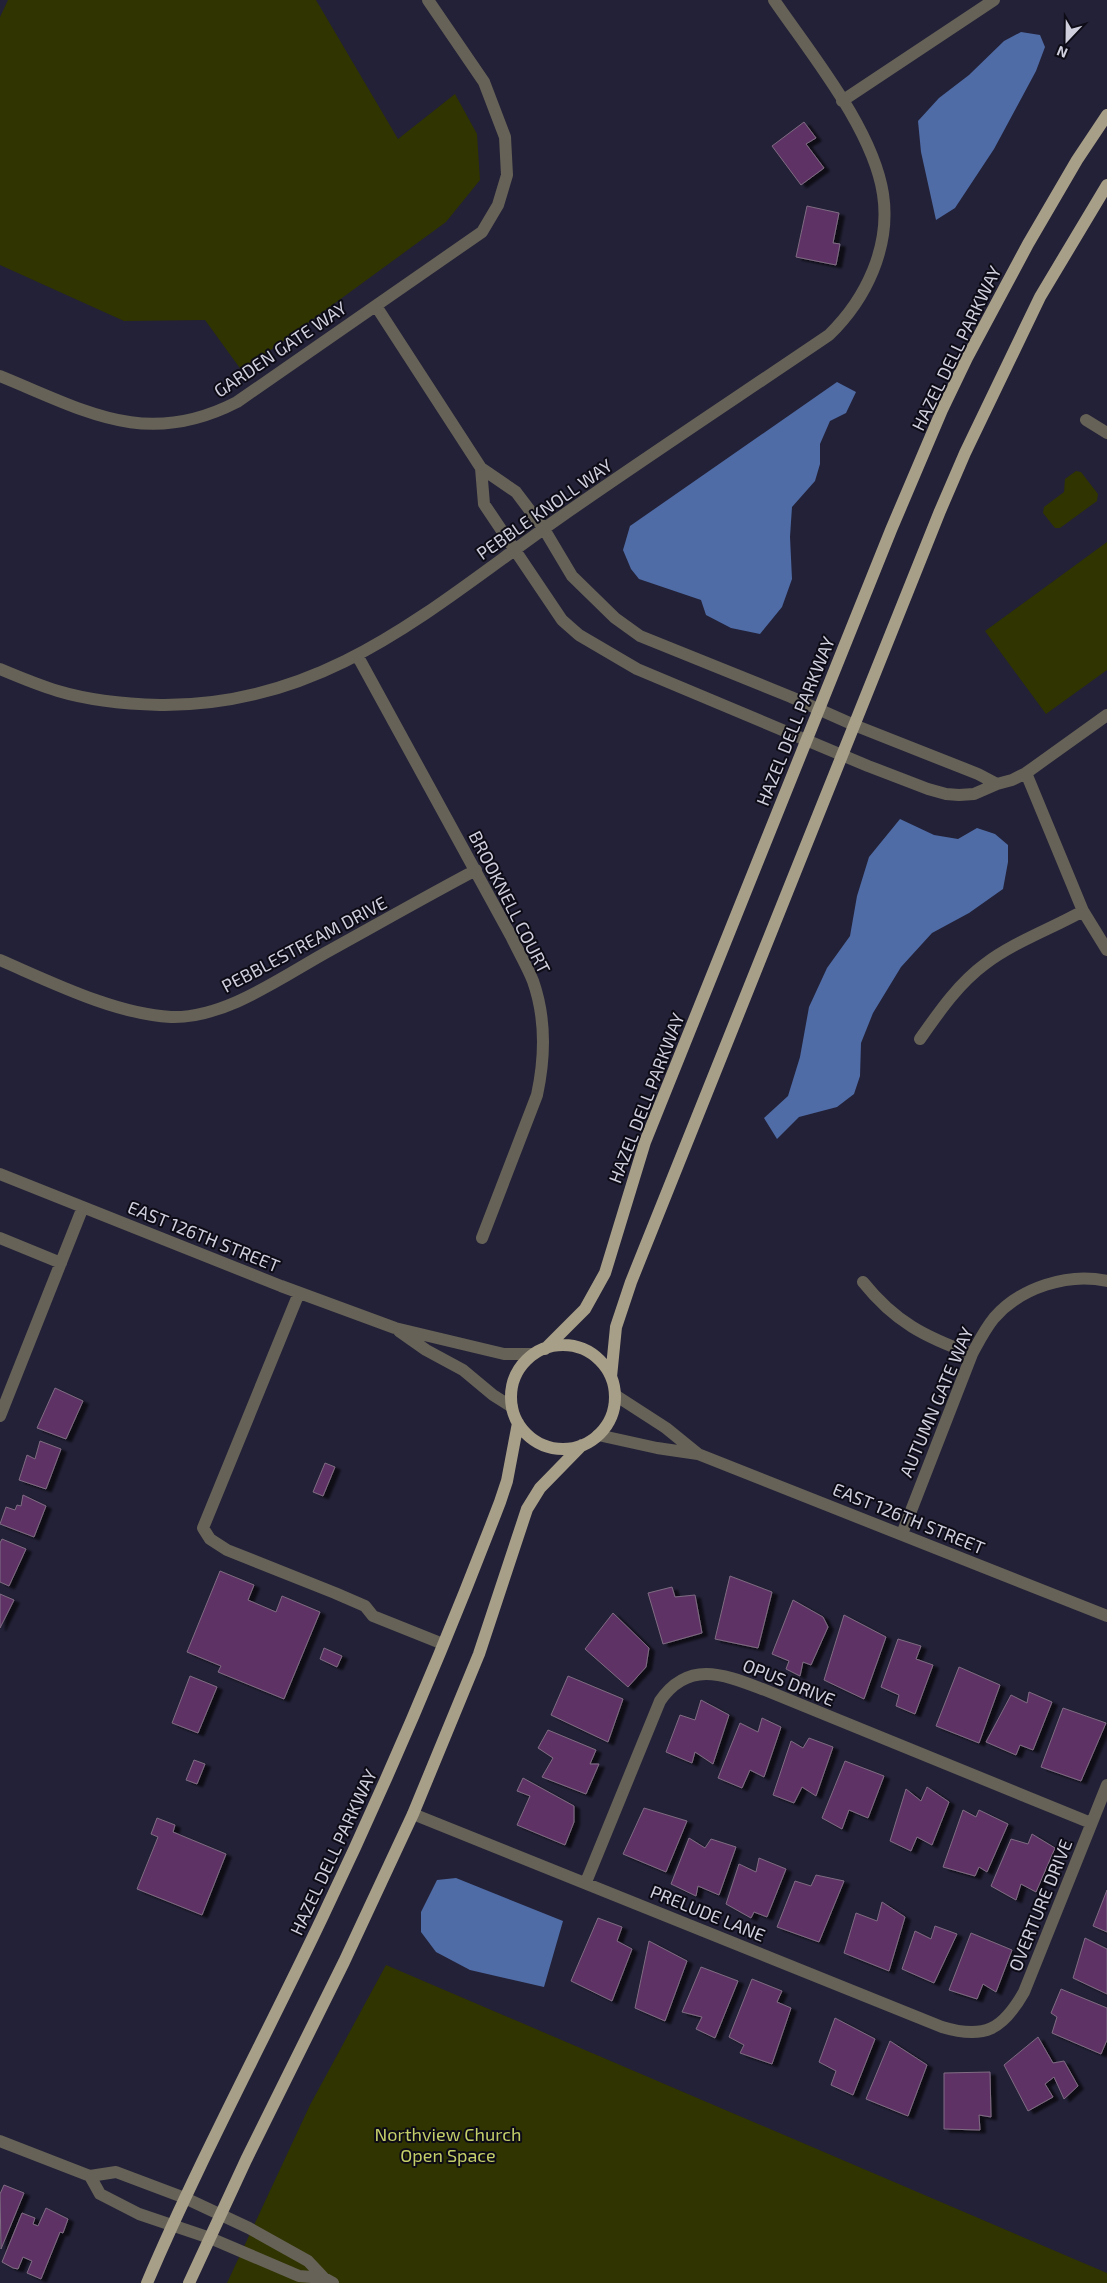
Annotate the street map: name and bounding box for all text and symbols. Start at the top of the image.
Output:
north arrow [1042,15,1092,65]
text: N [1054,43,1070,62]
street label: HAZEL DELL PARKWAY [907,261,1006,434]
street label: GARDEN GATE WAY [209,296,351,402]
street label: PEBBLE KNOLL WAY [472,453,617,564]
street label: HAZEL DELL PARKWAY [751,632,839,809]
street label: BROOKNELL COURT [464,827,556,978]
street label: PEBBLESTREAM DRIVE [218,891,390,997]
street label: HAZEL DELL PARKWAY [603,1009,689,1186]
street label: EAST 126TH STREET [125,1195,284,1277]
street label: AUTUMN GATE WAY [894,1323,978,1480]
street label: EAST 126TH STREET [830,1477,989,1559]
street label: OPUS DRIVE [740,1654,838,1710]
street label: HAZEL DELL PARKWAY [285,1765,381,1938]
street label: OVERTURE DRIVE [1004,1836,1076,1974]
street label: PRELUDE LANE [647,1880,769,1946]
park label: Northview Church Open Space [375,2123,521,2166]

